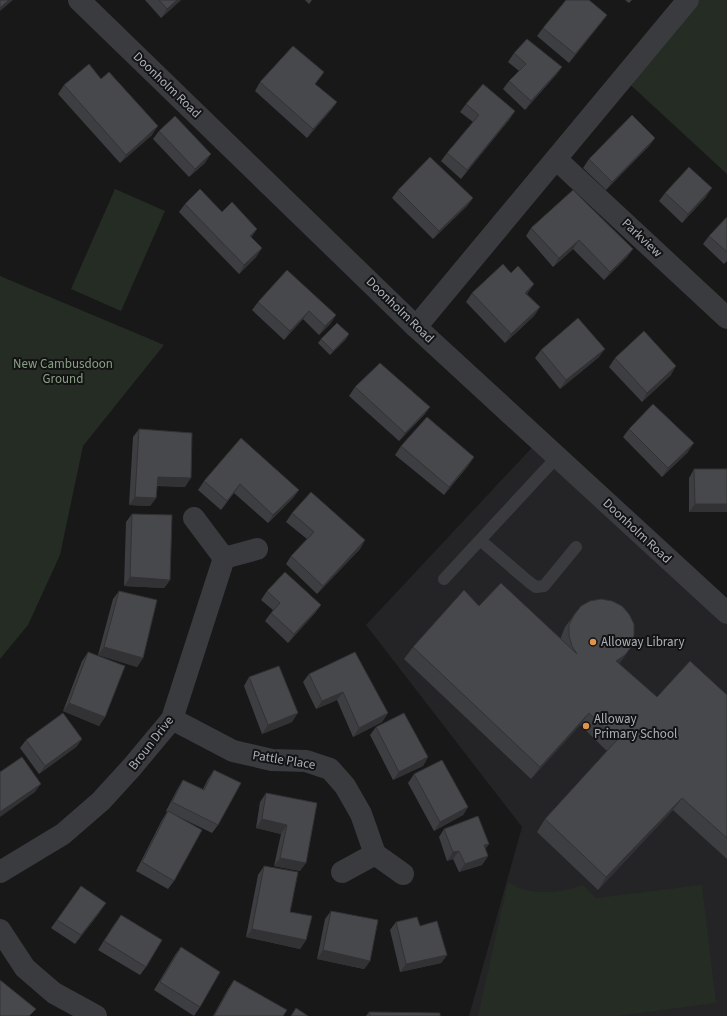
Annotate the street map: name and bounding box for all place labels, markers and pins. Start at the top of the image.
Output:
place label: Alloway Library [601,633,685,651]
marker: Alloway Library [588,637,598,647]
place label: Alloway Primary School [594,710,677,743]
marker: Alloway Primary School [581,721,591,731]

